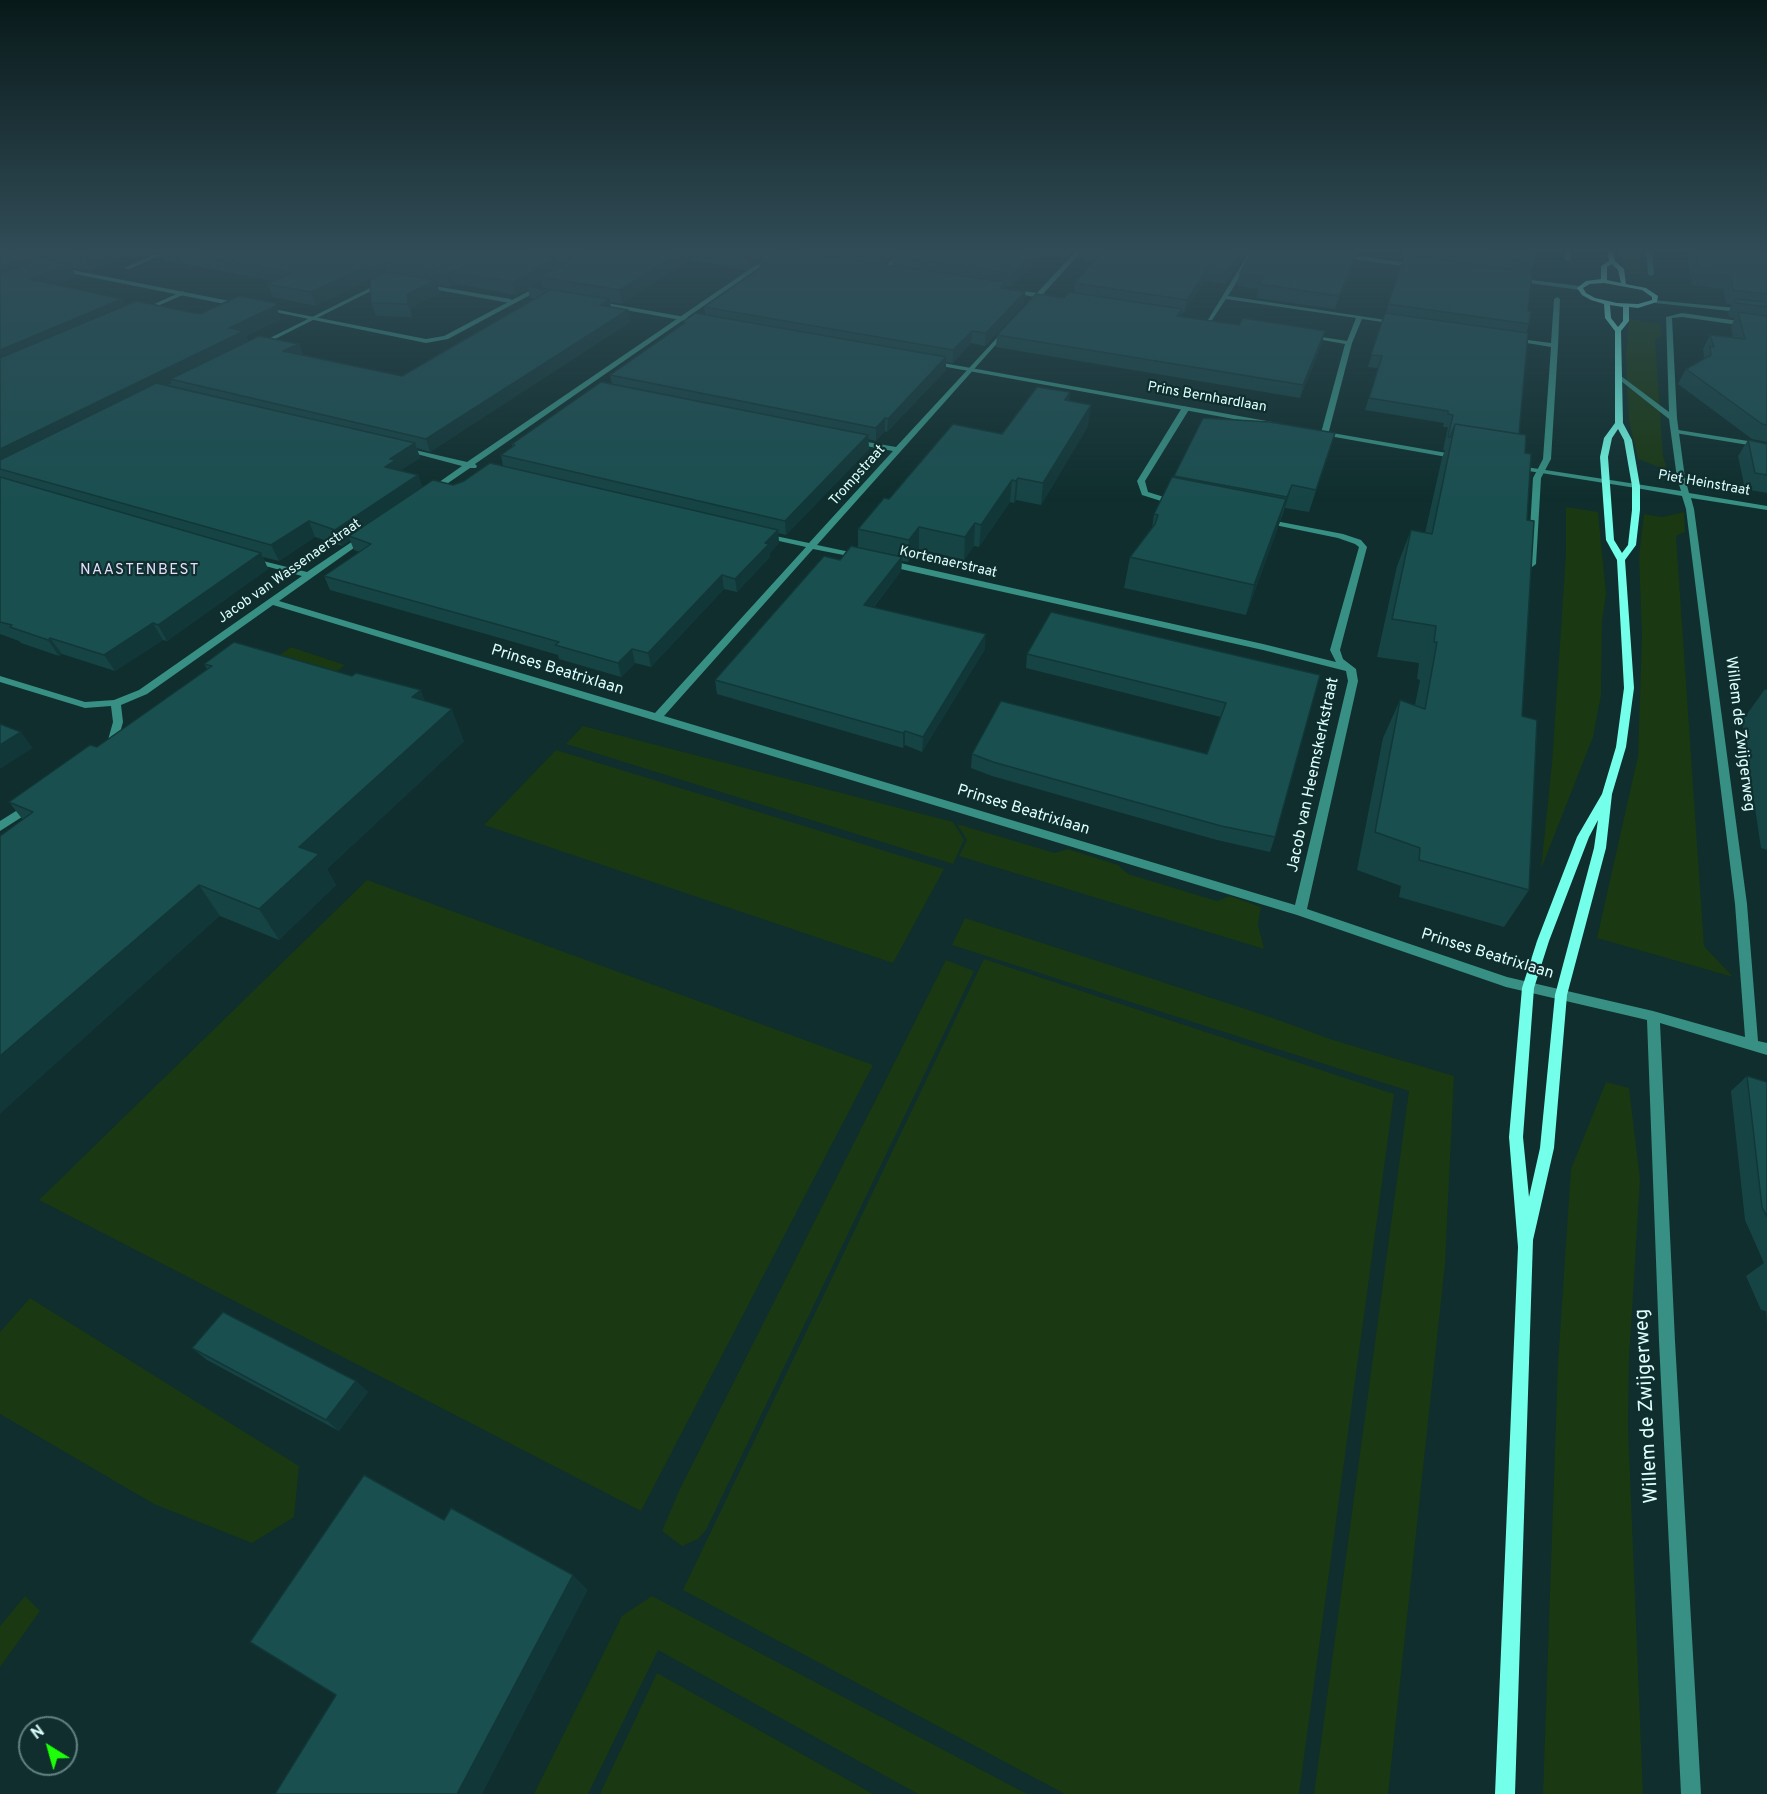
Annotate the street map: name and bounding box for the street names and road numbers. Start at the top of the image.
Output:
street label: Prins Bernhardlaan [1146,379,1268,417]
street label: Trompstraat [826,442,890,510]
street label: Piet Heinstraat [1657,468,1751,500]
street label: Jacob van Wassenaerstraat [215,516,365,628]
street label: Kortenaerstraat [897,544,999,582]
street label: Prinses Beatrixlaan [488,642,626,700]
street label: Willem de Zwijgerweg [1720,655,1758,813]
street label: Jacob van Heemskerkstraat [1284,676,1344,874]
street label: Prinses Beatrixlaan [954,782,1092,840]
street label: Prinses Beatrixlaan [1418,926,1556,984]
street label: Willem de Zwijgerweg [1631,1308,1665,1504]

